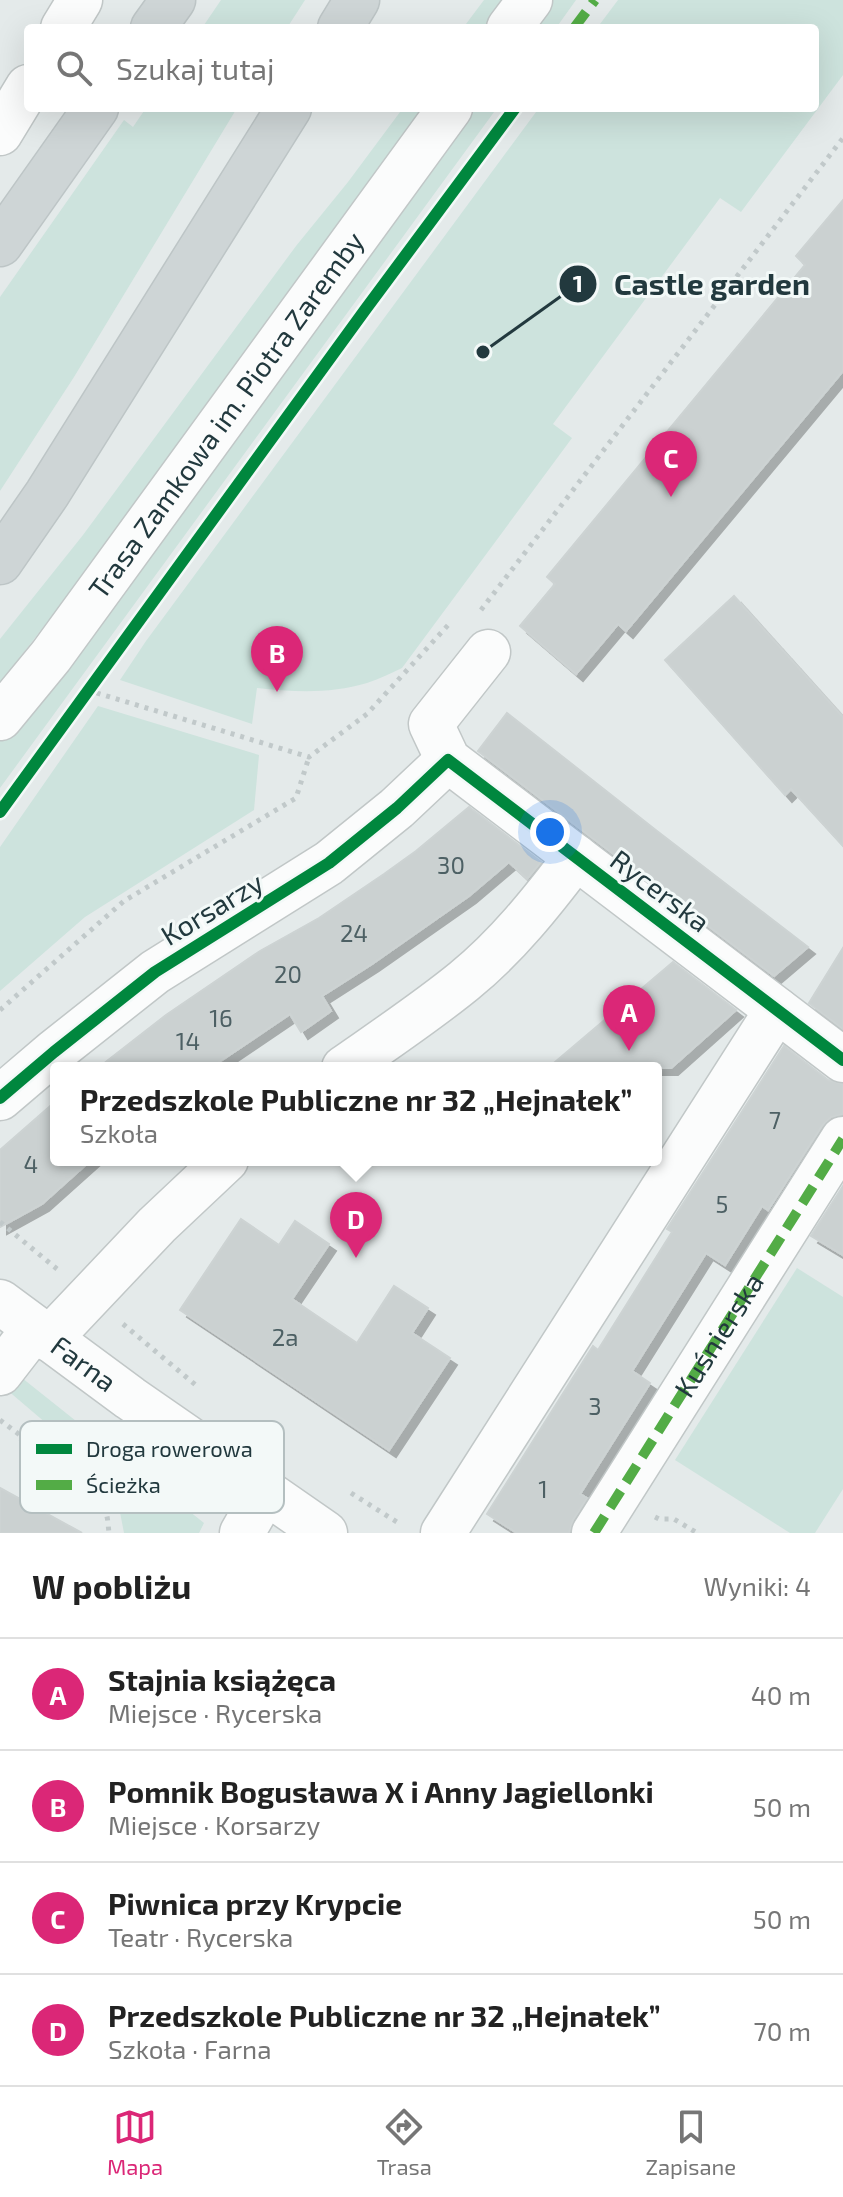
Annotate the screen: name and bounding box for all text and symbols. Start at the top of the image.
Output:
search box [24,24,819,112]
icon: search [52,46,96,90]
text: Szukaj tutaj [116,50,275,86]
street label: Trasa Zamkowa im. Piotra Zaremby [81,224,370,605]
callout: Castle garden [558,257,826,311]
text: Castle garden [614,265,810,301]
text: 1 [573,268,583,297]
pin: C [645,431,697,497]
pin: B [251,626,303,692]
your location [530,812,570,852]
street label: Rycerska [604,842,717,939]
house number: 30 [437,850,465,879]
street label: Korsarzy [154,864,269,952]
house number: 24 [340,918,368,947]
house number: 20 [274,959,302,988]
pin: A [603,985,655,1051]
house number: 16 [209,1003,233,1032]
house number: 14 [176,1026,200,1055]
popup [50,1062,662,1166]
text: Przedszkole Publiczne nr 32 „Hejnałek” [80,1081,632,1117]
house number: 7 [769,1105,781,1134]
text: Szkoła [80,1117,158,1148]
house number: 4 [24,1149,38,1178]
house number: 5 [716,1189,728,1218]
pin: D [330,1192,382,1258]
street label: Kuśnierska [666,1266,770,1403]
house number: 2a [272,1322,298,1351]
street label: Farna [45,1328,124,1398]
house number: 3 [588,1391,602,1420]
legend [20,1421,284,1513]
text: Droga rowerowa [86,1435,253,1461]
text: Ścieżka [86,1471,161,1497]
house number: 1 [538,1474,548,1503]
text: W pobliżu [32,1565,192,1606]
text: Wyniki: 4 [703,1570,811,1601]
text: Stajnia książęca [108,1661,336,1697]
text: A [50,1679,66,1710]
text: 40 m [751,1679,811,1710]
text: Miejsce · Rycerska [108,1697,322,1728]
text: Pomnik Bogusława X i Anny Jagiellonki [108,1773,654,1809]
text: B [50,1791,66,1822]
text: 50 m [753,1791,811,1822]
text: Miejsce · Korsarzy [108,1809,320,1840]
text: Piwnica przy Krypcie [108,1885,402,1921]
text: C [50,1903,66,1934]
text: 50 m [753,1903,811,1934]
text: Teatr · Rycerska [108,1921,293,1952]
text: Przedszkole Publiczne nr 32 „Hejnałek” [108,1997,661,2033]
text: D [49,2015,67,2046]
text: 70 m [753,2015,811,2046]
text: Szkoła · Farna [108,2033,272,2064]
tab: Mapa [107,2105,163,2179]
tab: Trasa [377,2105,432,2179]
tab: Zapisane [645,2105,736,2179]

